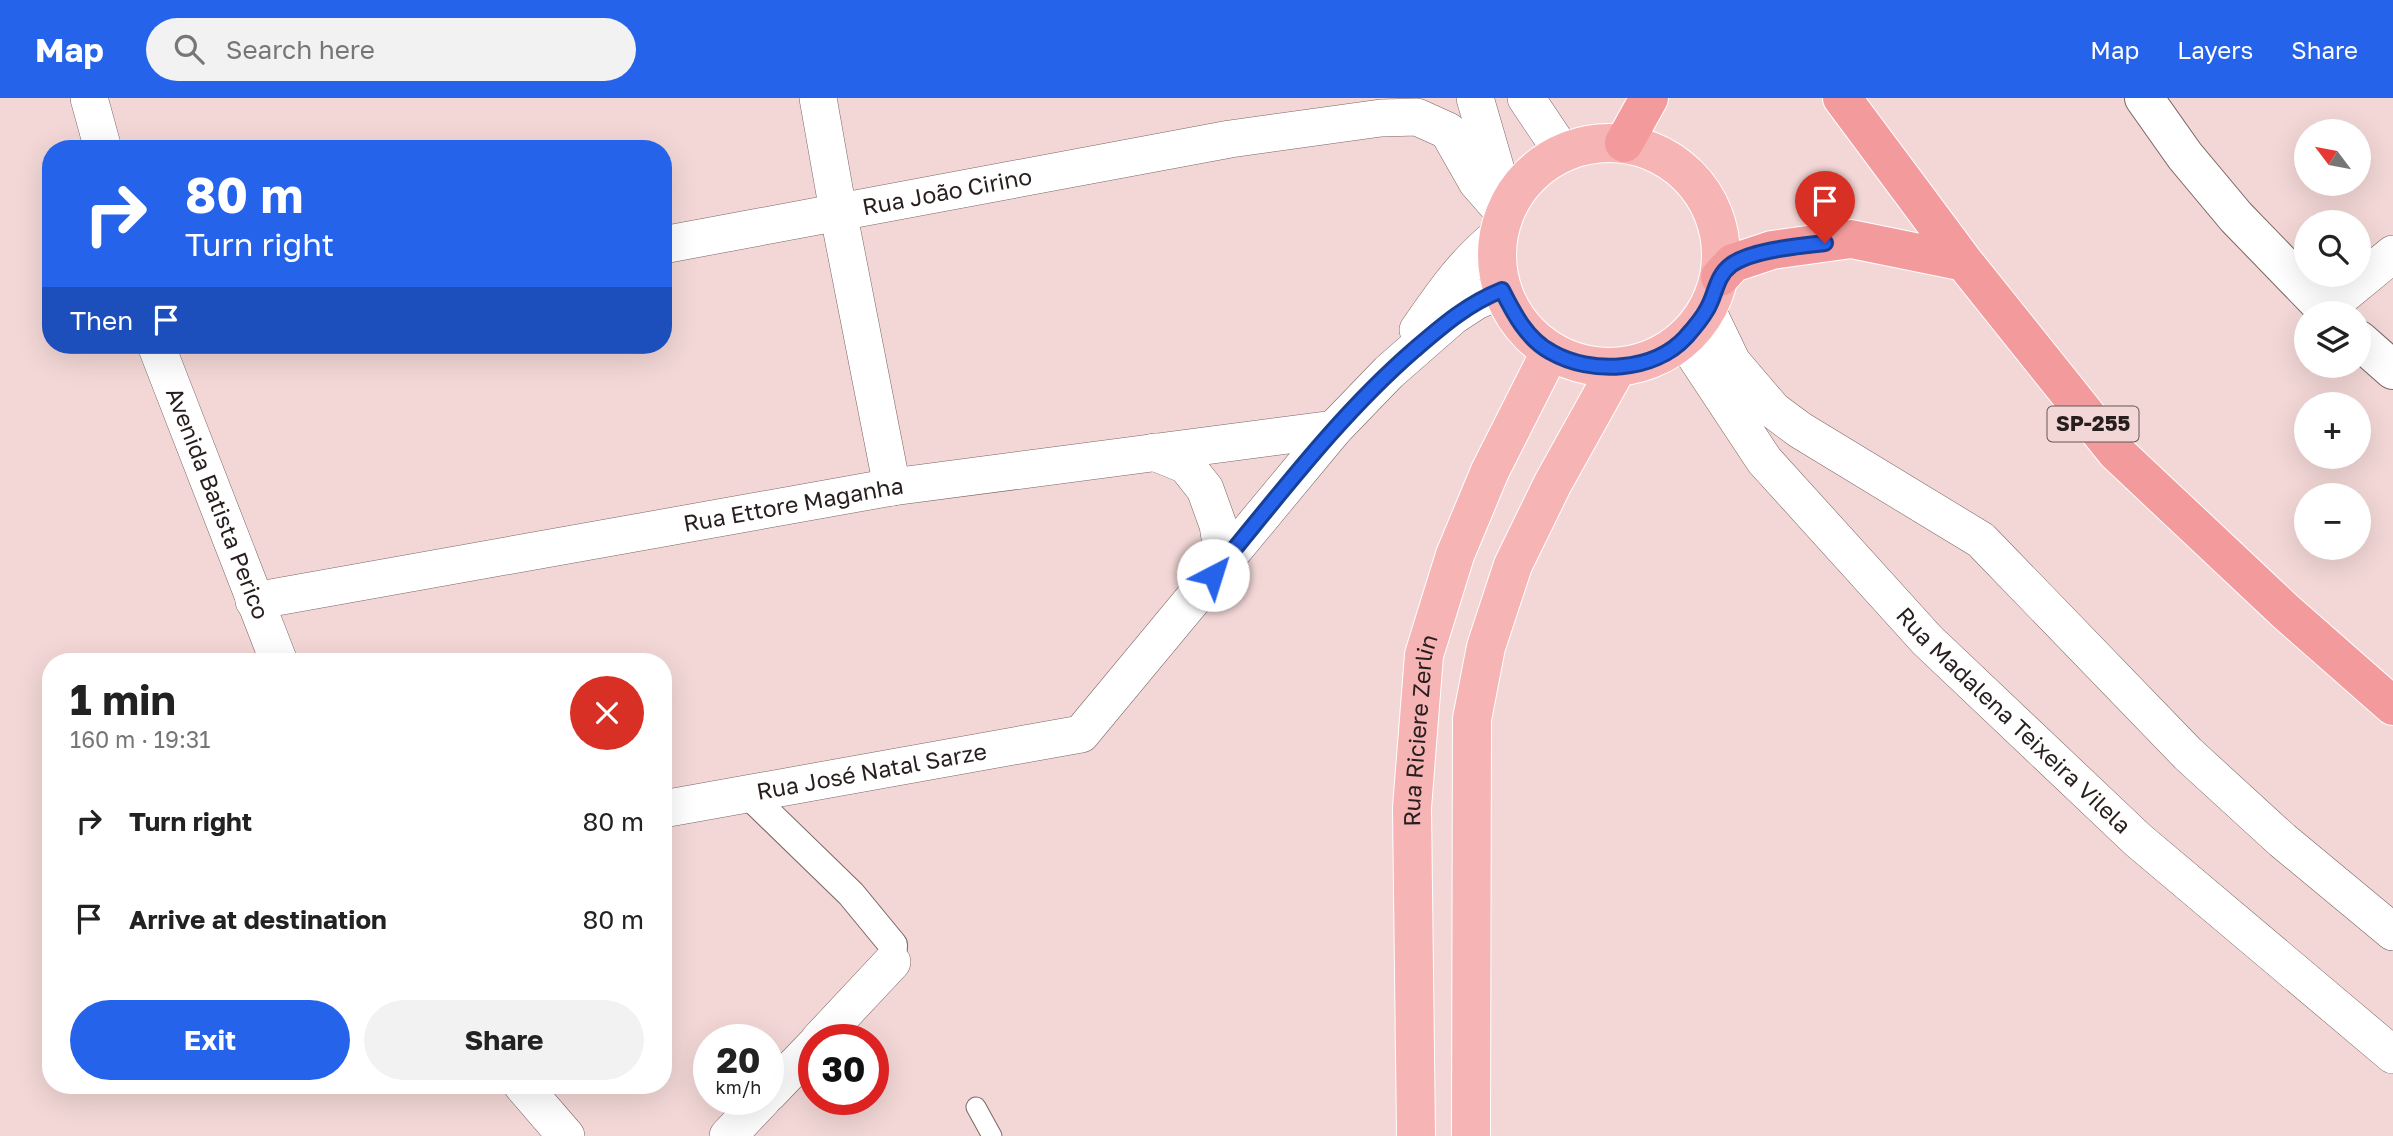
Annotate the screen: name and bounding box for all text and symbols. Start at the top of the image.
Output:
search box [146,18,636,81]
text: Map [35,30,104,69]
icon: search [170,30,208,68]
text: Search here [226,34,375,65]
text: Map [2090,35,2139,64]
text: Layers [2177,35,2253,64]
text: Share [2291,35,2358,64]
north arrow [2294,119,2371,196]
map controls [2294,119,2371,560]
street label: Rua João Cirino [860,161,1034,220]
text: 80 m [185,165,303,224]
icon: right [70,168,161,259]
pin [1795,171,1855,243]
icon: arrive [1806,182,1844,220]
button: search [2294,210,2371,287]
text: Turn right [185,225,334,263]
icon: arrive [147,301,185,339]
button: layers [2294,301,2371,378]
text: Then [70,305,133,336]
street label: Avenida Batista Perico [161,383,276,623]
button: + [2294,392,2371,469]
road number: SP-255 [2048,406,2138,442]
street label: Rua Ettore Maganha [681,471,905,537]
button: − [2294,483,2371,560]
position arrow [1176,538,1250,612]
street label: Rua Madalena Teixeira Vilela [1891,601,2137,839]
street label: Rua Riciere Zerlin [1397,631,1443,827]
text: 1 min [70,674,176,724]
button: close [570,676,644,750]
text: 160 m · 19:31 [70,725,210,753]
street label: Rua José Natal Sarze [754,736,989,805]
icon: right [70,802,108,840]
text: Turn right [129,806,252,837]
text: 80 m [583,806,644,837]
icon: arrive [70,900,108,938]
text: Arrive at destination [129,904,387,935]
text: 80 m [583,904,644,935]
button: Exit [70,1000,350,1080]
button: Share [364,1000,644,1080]
speed limit sign: 30 [798,1024,889,1115]
text: 20 [716,1039,761,1081]
text: km/h [716,1076,761,1098]

